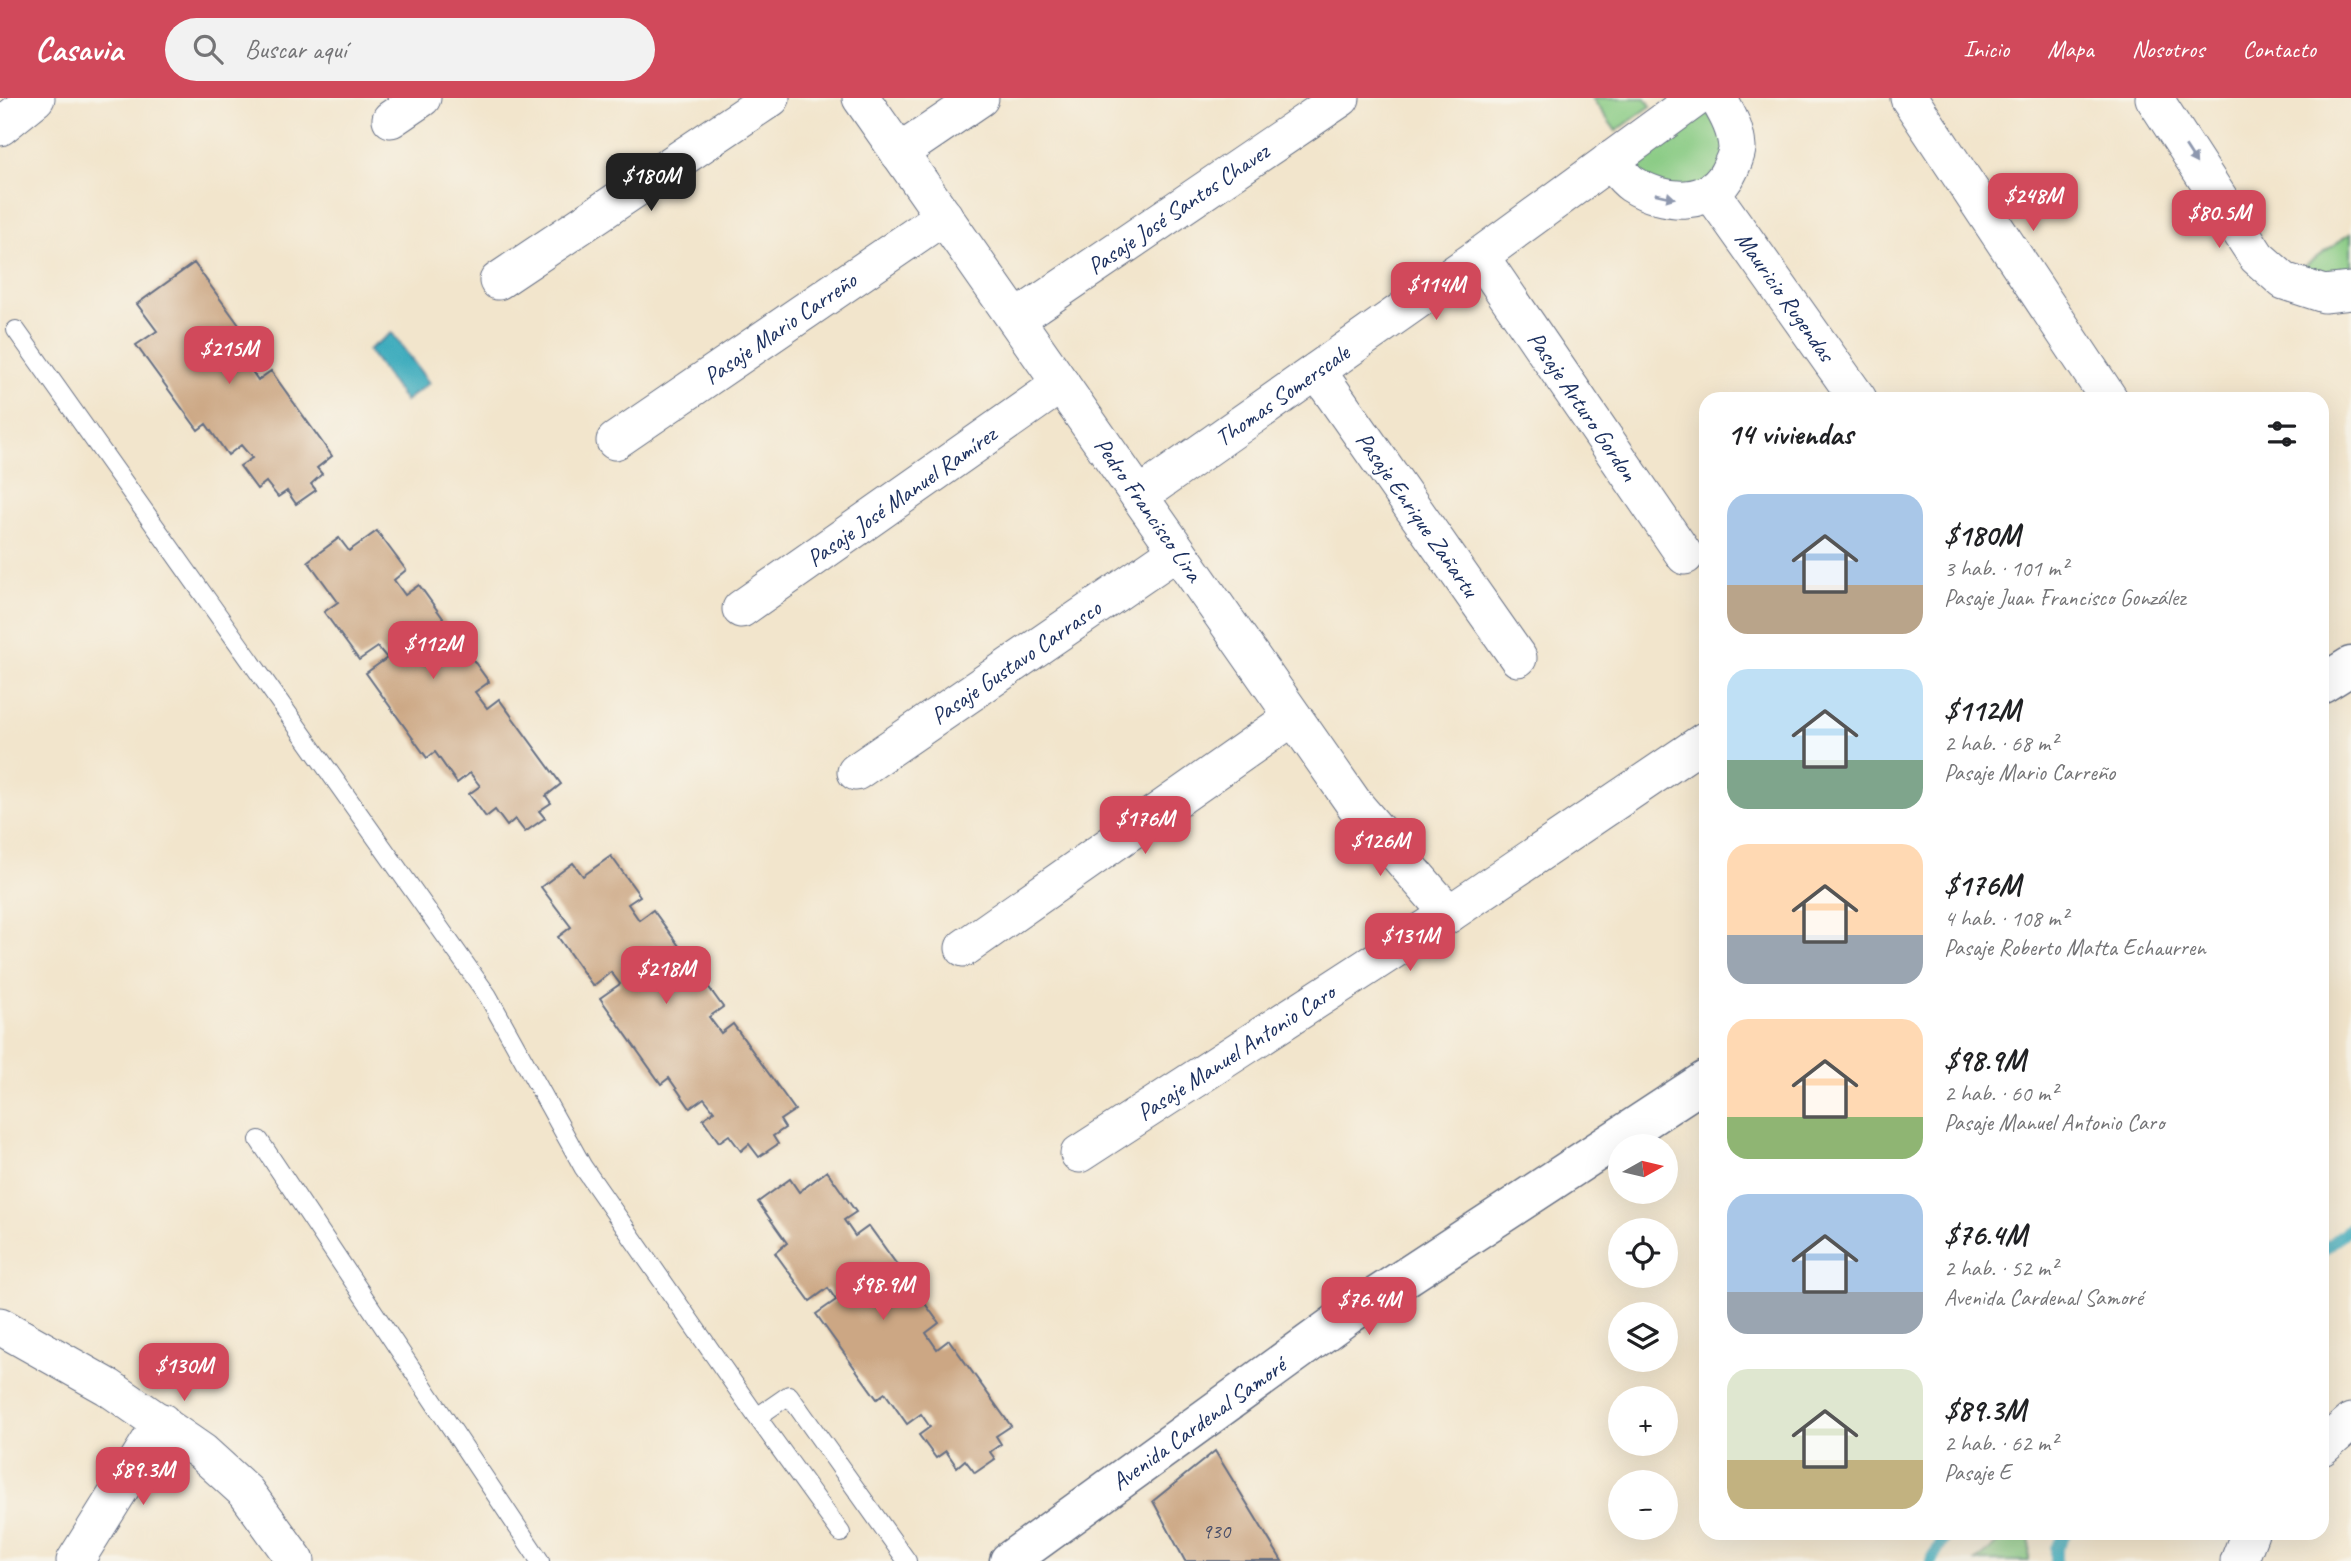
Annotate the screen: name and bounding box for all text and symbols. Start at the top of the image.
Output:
search box [165,18,655,81]
text: Casavia [35,28,123,70]
icon: search [189,30,227,68]
text: Buscar aquí [245,33,347,66]
text: Inicio [1963,34,2009,64]
text: Mapa [2047,34,2094,64]
text: Nosotros [2132,34,2204,64]
text: Contacto [2242,34,2316,64]
street label: Pasaje José Santos Chavez [1081,136,1276,281]
one-way arrow [2185,146,2198,165]
pin: $180M [602,153,700,213]
text: $180M [622,161,680,190]
pin: $248M [1984,174,2082,233]
text: $248M [2004,181,2062,210]
pin: $80.5M [2162,190,2276,250]
one-way arrow [1654,191,1676,202]
text: $80.5M [2188,198,2250,227]
street label: Mauricio Rugendas [1729,225,1843,369]
pin: $114M [1387,262,1485,322]
street label: Pasaje Mario Carreño [698,264,864,391]
text: $114M [1407,270,1465,299]
street label: Pasaje Arturo Gordon [1521,326,1645,487]
pin: $215M [180,327,278,386]
text: $215M [200,334,258,363]
street label: Thomas Somerscale [1209,336,1357,453]
text: 14 viviendas [1727,415,1853,453]
icon: filters [2263,415,2301,453]
street label: Pasaje José Manuel Ramírez [801,418,1004,573]
street label: Pasaje Enrique Zañartu [1349,426,1487,604]
street label: Pedro Francisco Lira [1088,432,1210,589]
text: $180M [1944,516,2020,554]
icon: home [1783,522,1867,606]
text: 3 hab. · 101 m² [1944,554,2068,583]
text: Pasaje Juan Francisco González [1944,583,2185,612]
street label: Pasaje Gustavo Carrasco [925,592,1108,731]
pin: $112M [384,622,482,681]
text: $112M [404,629,462,658]
text: $112M [1944,691,2020,729]
icon: home [1783,697,1867,781]
text: 2 hab. · 68 m² [1944,729,2057,758]
text: Pasaje Mario Carreño [1944,758,2115,787]
pin: $176M [1096,796,1194,856]
text: $176M [1116,804,1174,833]
pin: $126M [1331,818,1429,878]
text: $126M [1351,826,1409,855]
text: $176M [1944,866,2020,904]
icon: home [1783,872,1867,956]
text: 4 hab. · 108 m² [1944,904,2068,933]
pin: $131M [1361,914,1459,973]
text: $131M [1381,921,1439,950]
text: Pasaje Roberto Matta Echaurren [1944,933,2206,962]
pin: $218M [617,946,715,1006]
text: $218M [637,954,695,983]
street label: Pasaje Manuel Antonio Caro [1131,976,1343,1127]
text: $98.9M [1944,1041,2025,1079]
icon: home [1783,1047,1867,1131]
text: 2 hab. · 60 m² [1944,1079,2057,1108]
text: Pasaje Manuel Antonio Caro [1944,1108,2164,1137]
north arrow [1608,1134,1678,1204]
map controls [1608,1134,1678,1540]
text: $76.4M [1944,1216,2026,1254]
button: locate [1608,1218,1678,1288]
icon: home [1783,1222,1867,1306]
text: 2 hab. · 52 m² [1944,1254,2057,1283]
pin: $98.9M [826,1262,940,1322]
text: $98.9M [852,1270,914,1299]
pin: $76.4M [1312,1278,1426,1337]
text: Avenida Cardenal Samoré [1944,1283,2143,1312]
text: $76.4M [1337,1285,1401,1314]
button: layers [1608,1302,1678,1372]
pin: $130M [135,1344,233,1403]
street label: Avenida Cardenal Samoré [1105,1348,1295,1497]
text: $130M [155,1351,213,1380]
button: + [1608,1386,1678,1456]
text: $89.3M [1944,1391,2025,1429]
icon: home [1783,1397,1867,1481]
text: 2 hab. · 62 m² [1944,1429,2057,1458]
pin: $89.3M [86,1448,200,1507]
text: $89.3M [112,1455,174,1484]
text: Pasaje E [1944,1458,2011,1487]
button: − [1608,1470,1678,1540]
house number: 930 [1202,1518,1232,1544]

